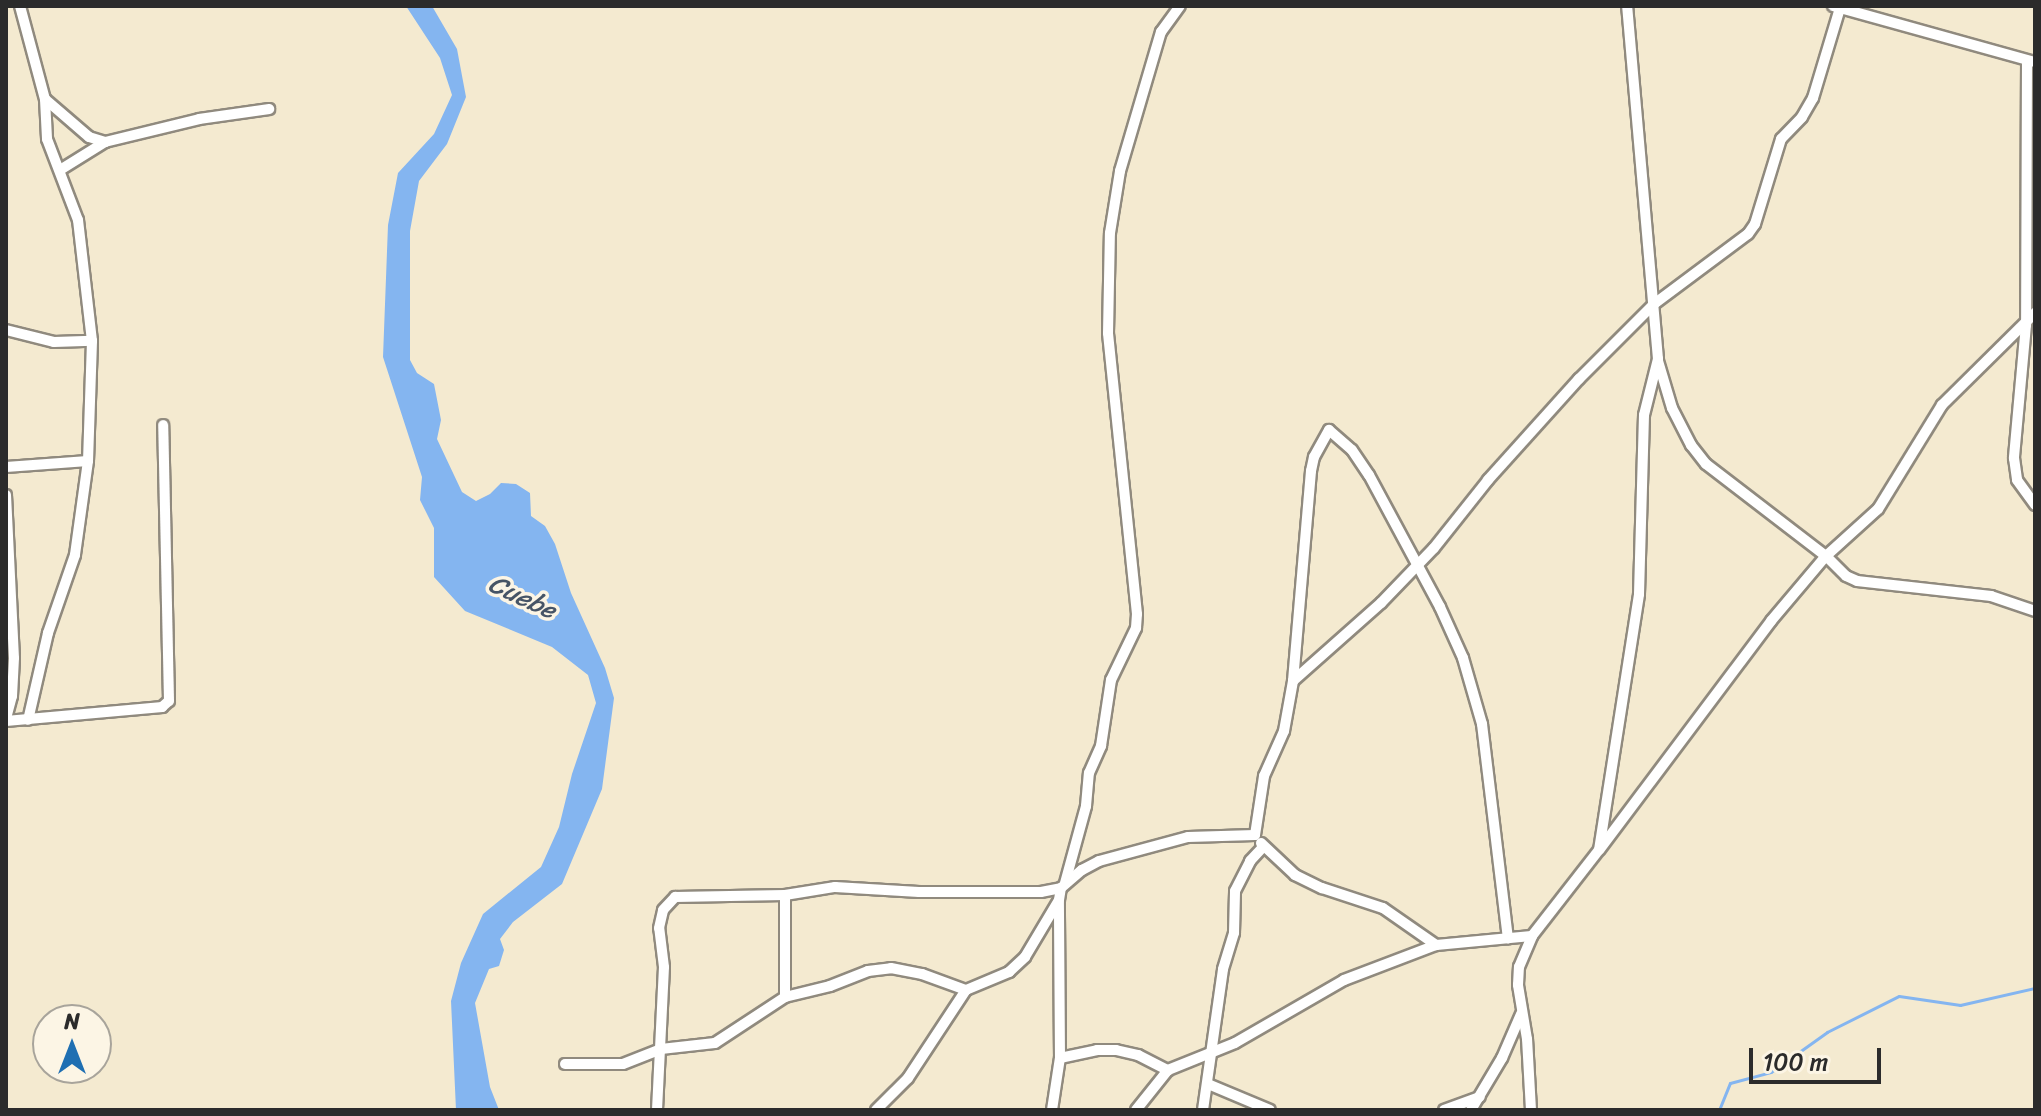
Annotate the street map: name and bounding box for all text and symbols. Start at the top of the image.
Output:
water label: Cuebe [484,568,560,626]
text: N [64,1002,80,1041]
north arrow [32,1004,112,1084]
scale bar [1753,1032,1885,1082]
text: 100 m [1763,1041,1828,1083]

